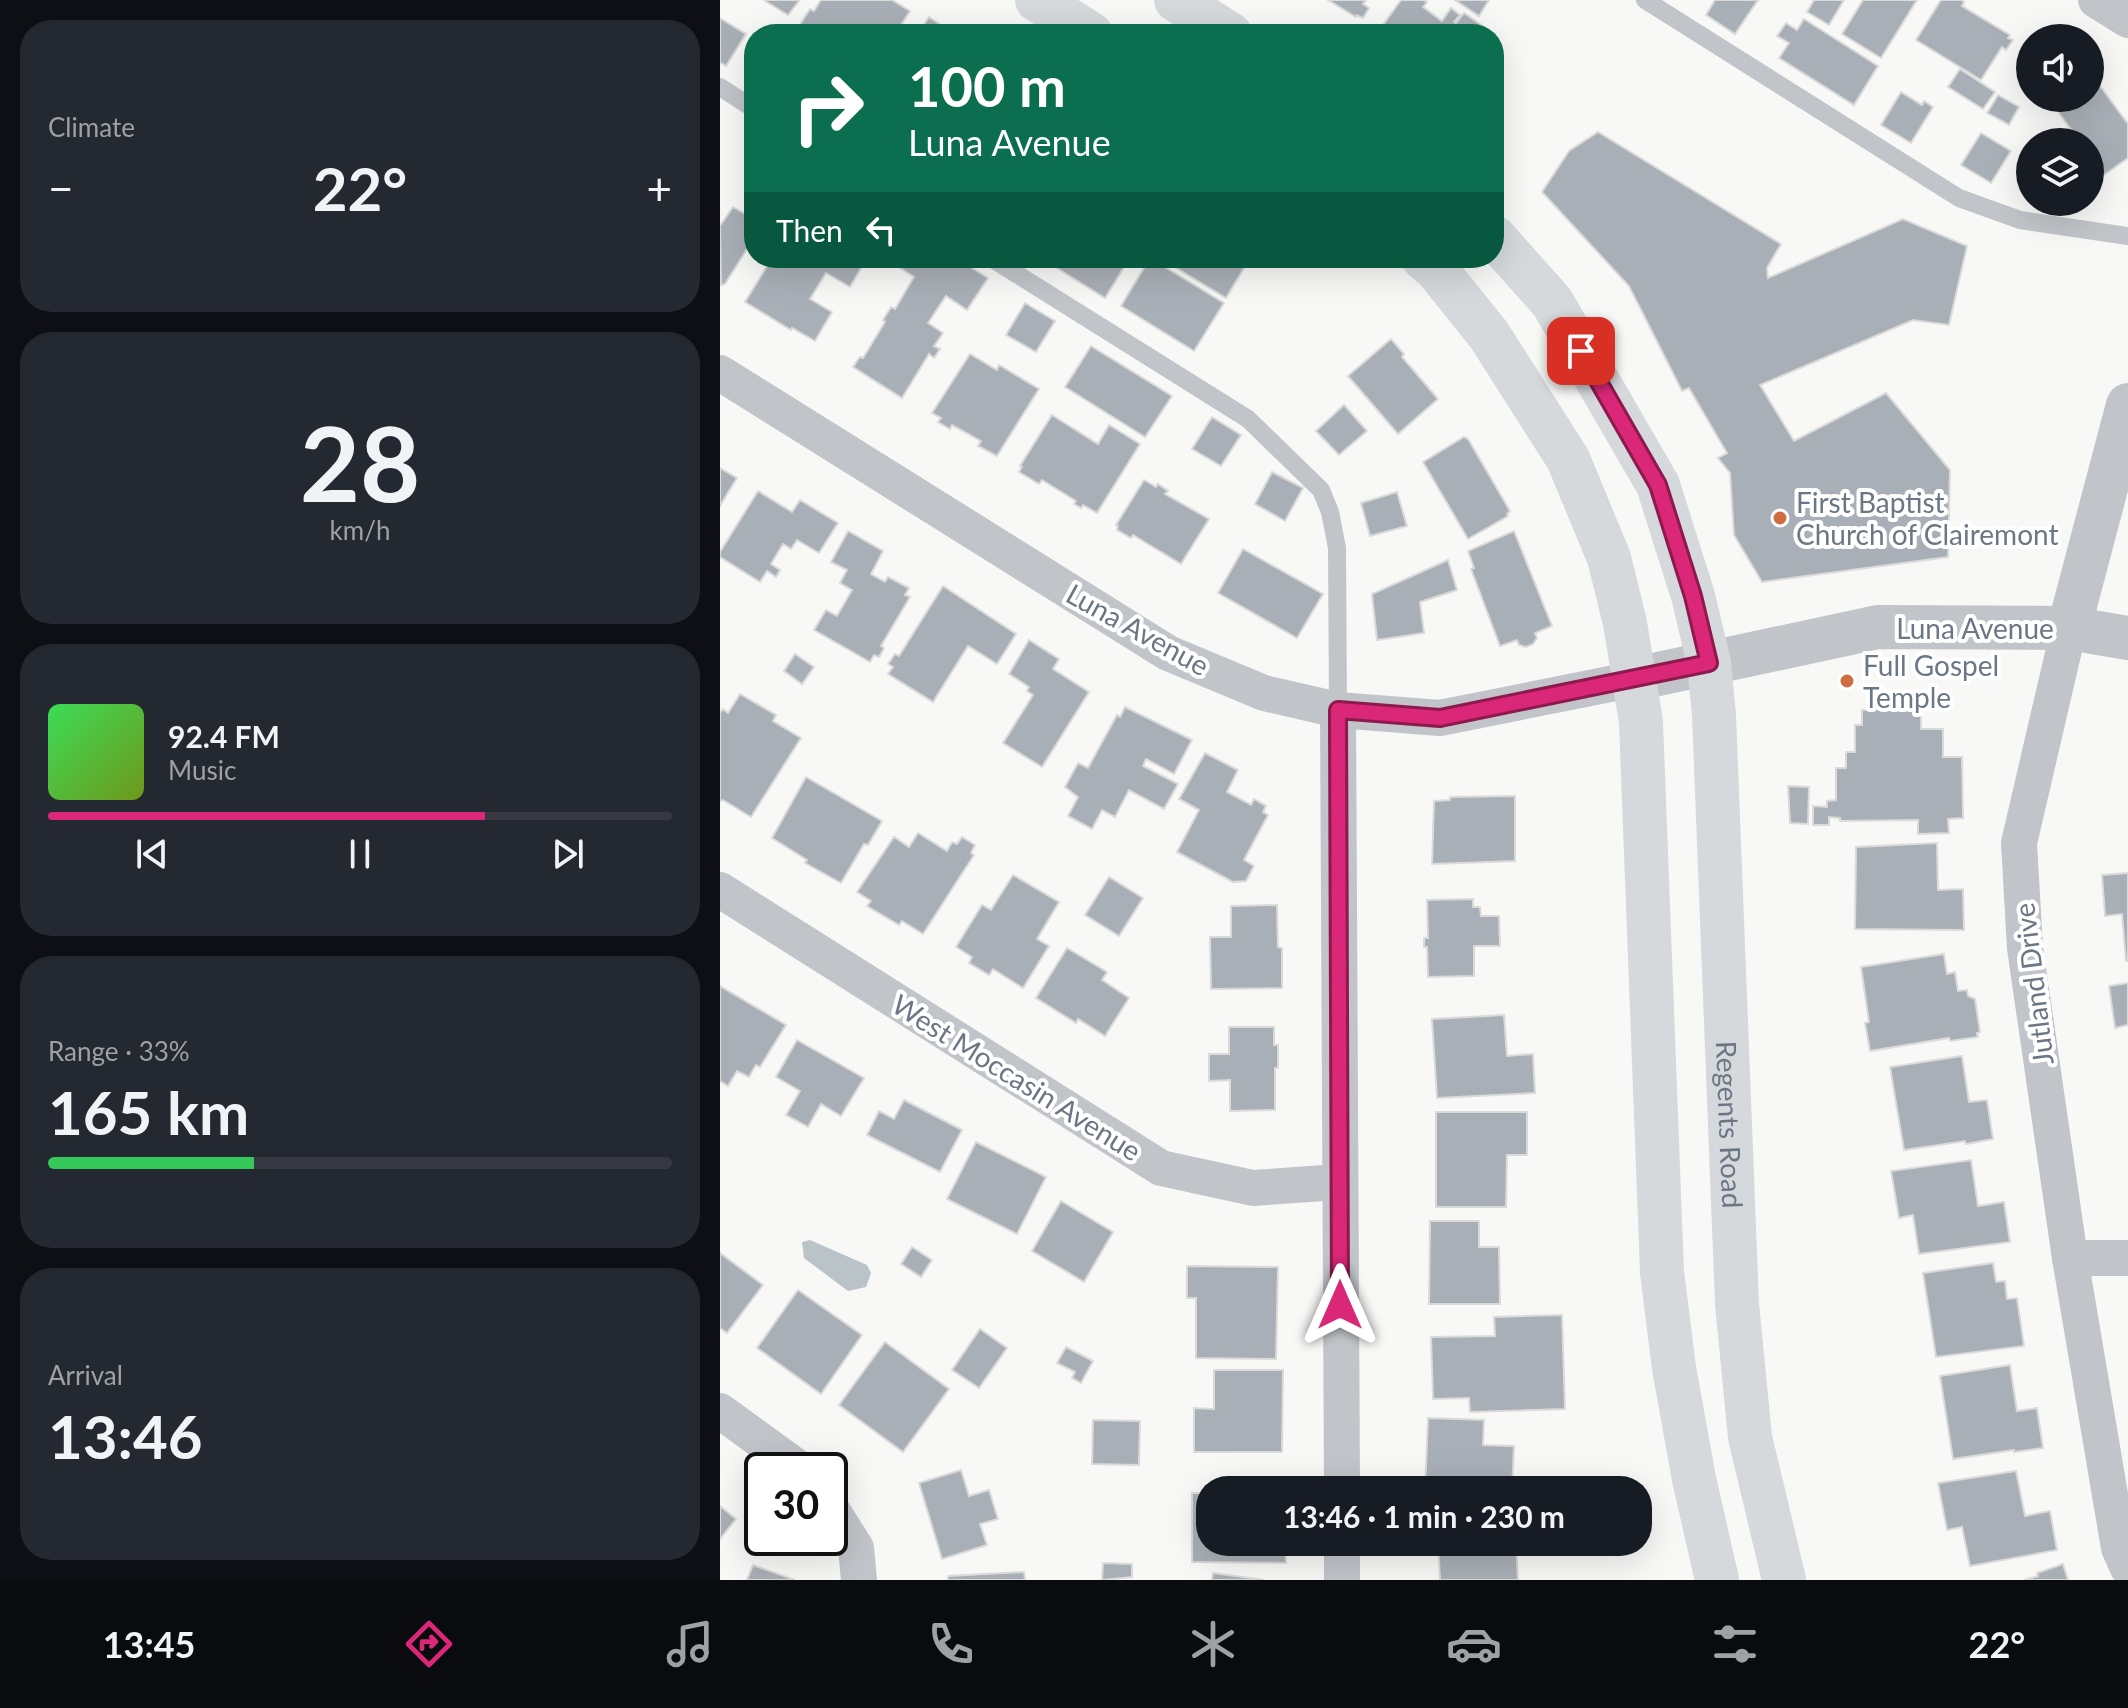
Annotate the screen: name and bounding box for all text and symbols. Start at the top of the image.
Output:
map controls [2016,24,2104,216]
button: sound [2016,24,2104,112]
text: 100 m [908,52,1066,119]
icon: right [776,56,880,160]
text: Climate [48,111,135,143]
text: Luna Avenue [908,120,1111,164]
button: layers [2016,128,2104,216]
text: 22° [313,152,407,224]
text: − [48,162,74,214]
text: + [646,162,672,214]
icon: left [859,208,903,252]
text: Then [776,212,843,248]
pin [1547,317,1615,385]
icon: arrive [1559,329,1603,373]
text: 28 [300,399,420,524]
place label: First Baptist Church of Clairemont [1796,485,2058,551]
marker: First Baptist Church of Clairemont [1771,509,1789,527]
text: km/h [330,514,390,546]
street label: Luna Avenue [1061,576,1215,682]
street label: Luna Avenue [1896,611,2054,645]
place label: Full Gospel Temple [1863,648,1999,714]
marker: Full Gospel Temple [1838,672,1856,690]
text: 92.4 FM [168,718,280,754]
text: Music [168,754,236,786]
icon: previous [130,832,174,876]
icon: pause [338,832,382,876]
icon: next [546,832,590,876]
street label: Jutland Drive [2006,901,2060,1067]
street label: West Moccasin Avenue [886,987,1148,1167]
text: Range · 33% [48,1035,190,1067]
street label: Regents Road [1710,1040,1750,1209]
text: 165 km [48,1076,249,1148]
position arrow [1298,1263,1382,1347]
text: Arrival [48,1359,123,1391]
text: 13:46 [48,1400,203,1472]
speed limit sign: 30 [744,1452,848,1556]
text: 13:46 · 1 min · 230 m [1283,1498,1565,1534]
icon: directions [401,1616,457,1672]
icon: music [662,1616,718,1672]
icon: phone [923,1616,979,1672]
icon: climate [1185,1616,1241,1672]
icon: car [1446,1616,1502,1672]
icon: filters [1707,1616,1763,1672]
text: 13:45 [103,1622,195,1666]
text: 22° [1969,1622,2025,1666]

